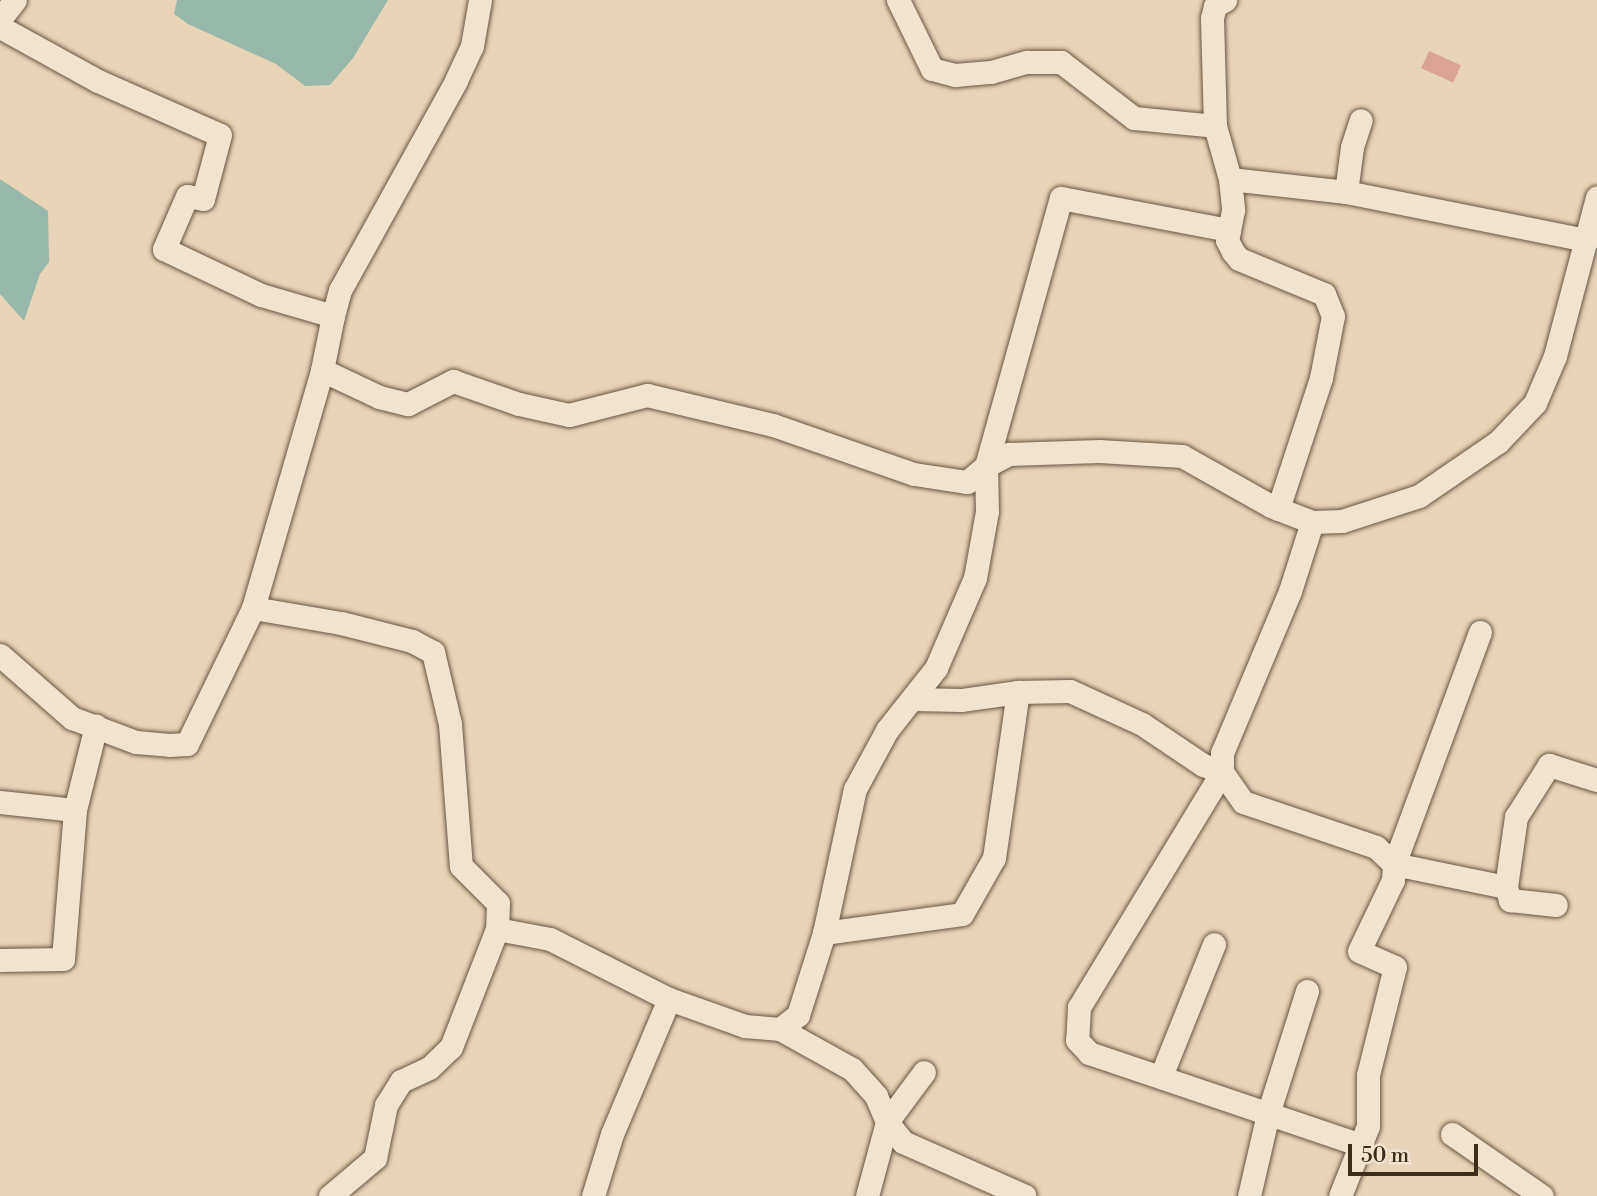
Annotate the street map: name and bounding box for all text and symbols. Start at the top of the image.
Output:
scale bar [1352,1130,1482,1174]
text: 50 m [1361,1143,1409,1169]

